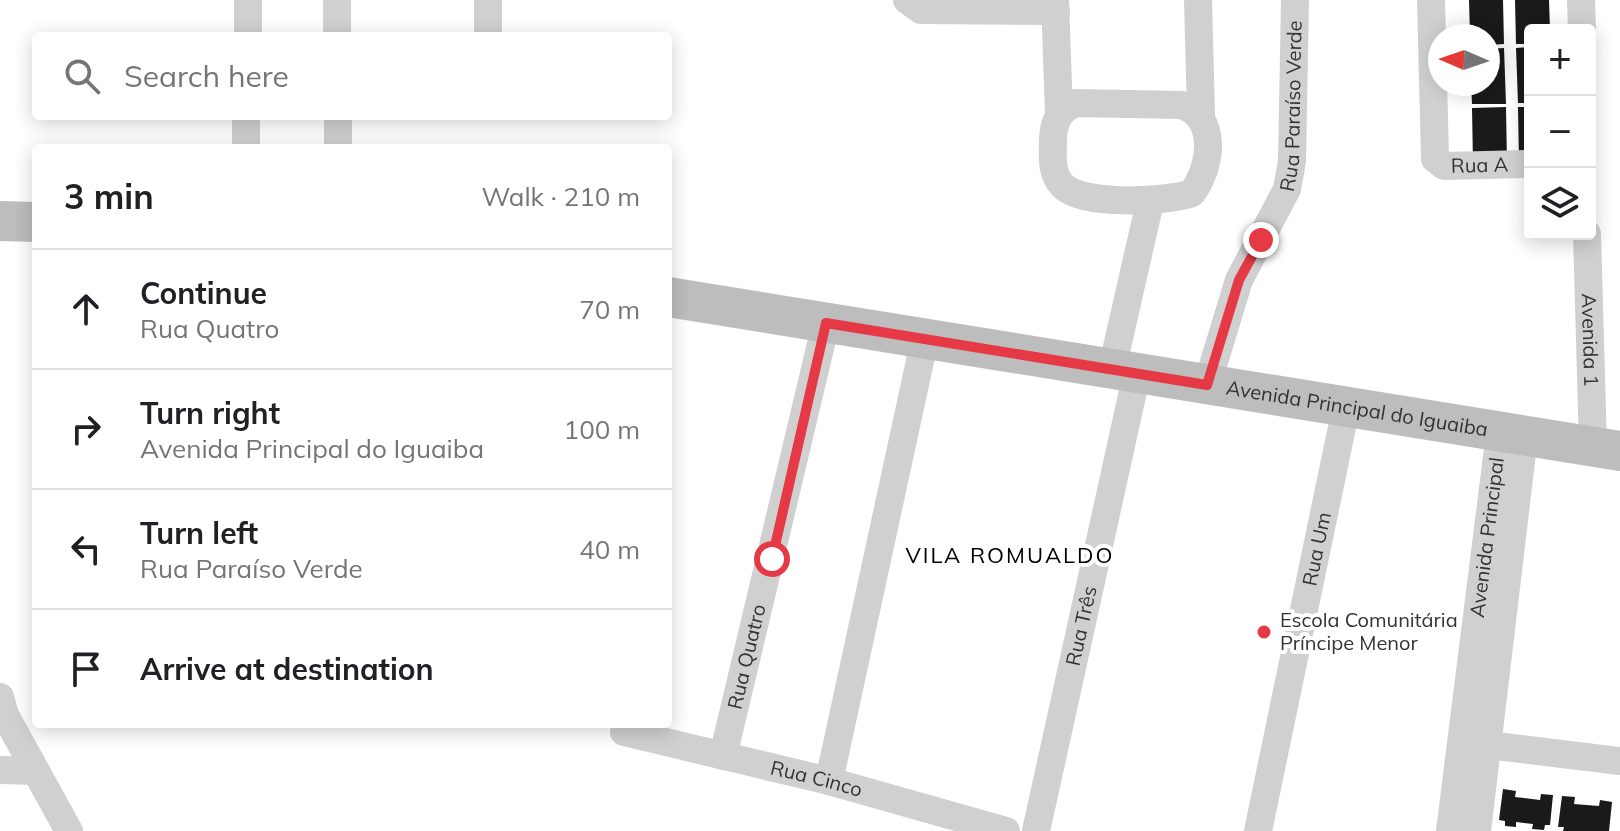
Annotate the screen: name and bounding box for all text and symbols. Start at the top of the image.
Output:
street label: Rua Paraíso Verde [1274,20,1307,193]
north arrow [1428,24,1500,96]
map controls [1524,24,1596,240]
button: + [1524,24,1596,96]
search box [32,32,672,120]
icon: search [60,54,104,98]
text: Search here [124,57,289,95]
button: − [1524,96,1596,168]
street label: Rua A [1451,152,1509,178]
button: layers [1524,168,1596,240]
text: 3 min [64,175,154,218]
text: Walk · 210 m [481,180,640,213]
route end [1243,222,1279,258]
text: Continue [140,274,267,312]
icon: ahead [64,287,108,331]
text: 70 m [579,293,640,326]
street label: Avenida 1 [1577,293,1604,387]
text: Rua Quatro [140,312,279,345]
street label: Avenida Principal do Iguaiba [1224,374,1490,441]
text: Turn right [140,394,280,432]
icon: right [64,407,108,451]
text: 100 m [564,413,640,446]
text: Avenida Principal do Iguaiba [140,432,484,465]
street label: Avenida Principal [1464,456,1509,619]
street label: Rua Um [1296,510,1336,588]
text: Turn left [140,514,258,552]
icon: left [64,527,108,571]
text: 40 m [579,533,640,566]
route start [754,541,790,577]
district label: VILA ROMUALDO [905,541,1115,569]
text: Rua Paraíso Verde [140,552,363,585]
street label: Rua Três [1060,584,1102,668]
street label: Rua Quatro [722,602,771,712]
place label: Escola Comunitária Príncipe Menor [1280,607,1458,655]
marker: Escola Comunitária Príncipe Menor [1255,623,1273,641]
icon: arrive [64,647,108,691]
text: Arrive at destination [140,650,434,688]
street label: Rua Cinco [768,754,865,802]

